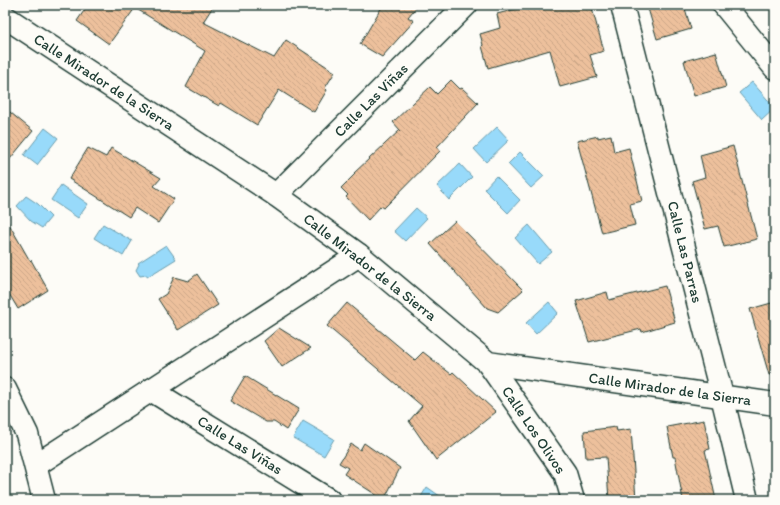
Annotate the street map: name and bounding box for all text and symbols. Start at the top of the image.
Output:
street label: Calle Mirador de la Sierra [30,30,178,134]
street label: Calle Las Viñas [330,59,412,141]
street label: Calle Las Parras [664,199,706,305]
street label: Calle Mirador de la Sierra [300,209,440,325]
street label: Calle Mirador de la Sierra [587,369,753,409]
street label: Calle Los Olivos [498,383,570,478]
street label: Calle Las Viñas [194,412,286,479]

